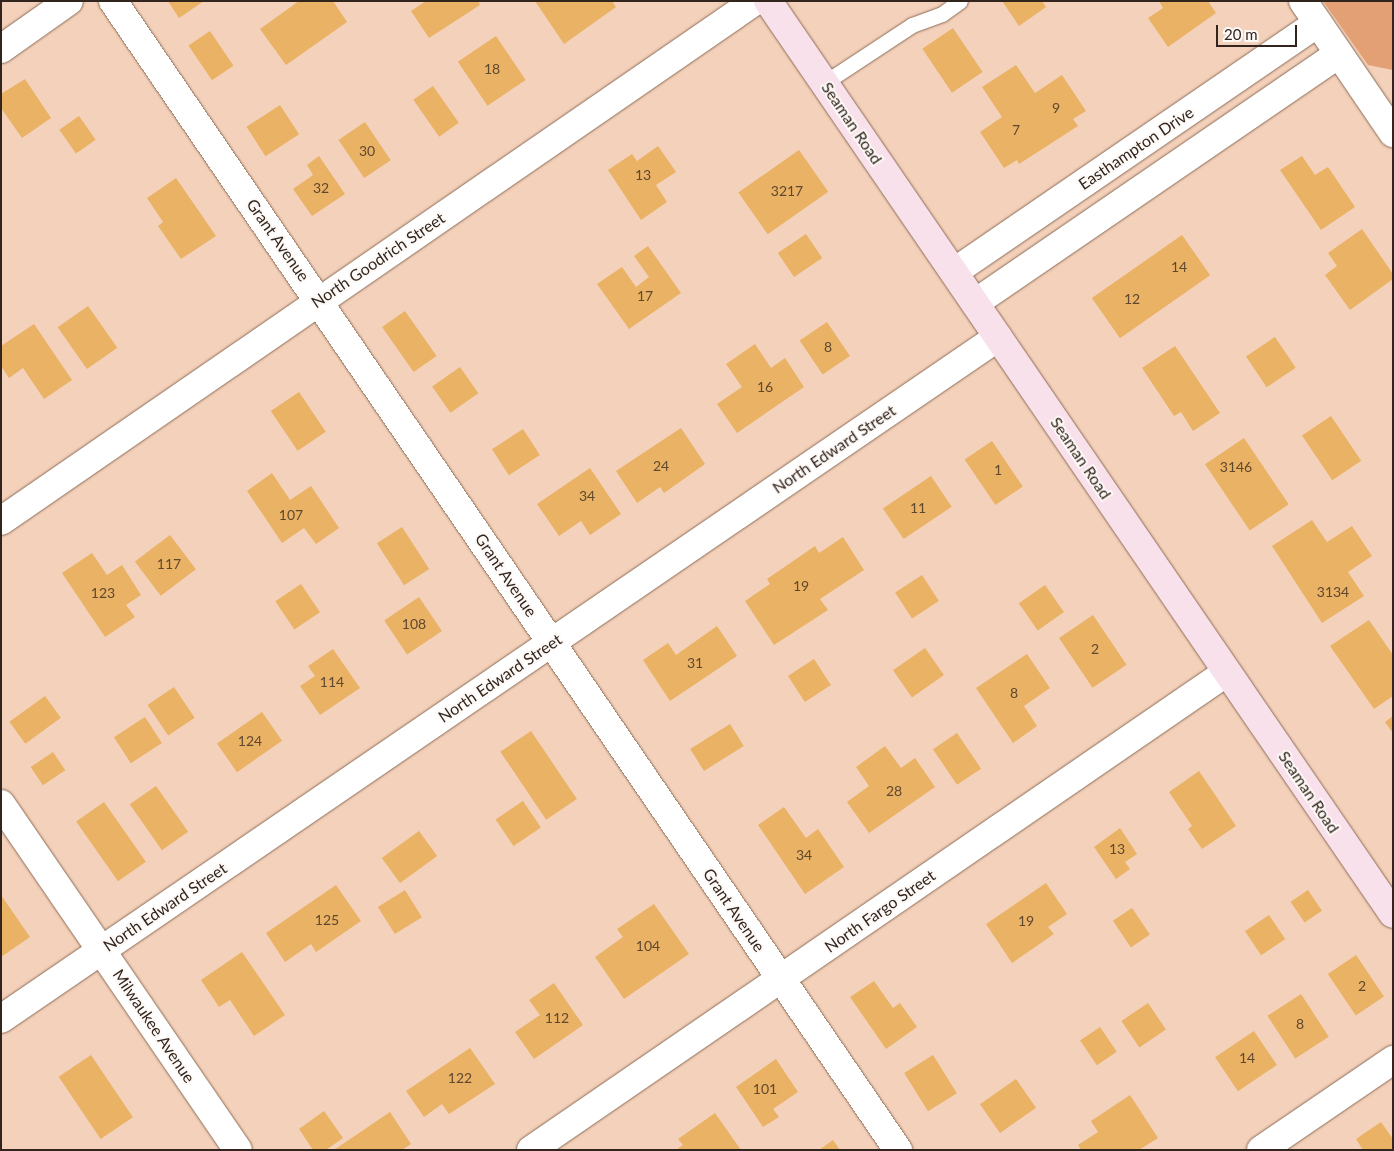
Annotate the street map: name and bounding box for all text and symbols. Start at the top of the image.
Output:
scale bar [1219,15,1300,47]
text: 20 m [1224,25,1258,43]
house number: 18 [484,61,500,77]
street label: Seaman Road [818,78,886,168]
house number: 9 [1052,100,1060,116]
street label: Easthampton Drive [1075,102,1197,194]
house number: 7 [1012,122,1020,138]
house number: 30 [359,143,375,159]
house number: 13 [635,167,651,183]
house number: 32 [313,180,329,196]
house number: 3217 [771,183,803,199]
street label: Grant Avenue [242,195,314,285]
street label: North Goodrich Street [308,208,448,312]
house number: 14 [1171,259,1187,275]
house number: 17 [637,288,653,304]
house number: 12 [1124,291,1140,307]
house number: 8 [824,339,832,355]
house number: 16 [757,379,773,395]
street label: North Edward Street [769,401,899,497]
street label: Seaman Road [1047,413,1115,503]
house number: 24 [653,458,669,474]
house number: 3146 [1220,459,1252,475]
house number: 1 [994,462,1002,478]
house number: 34 [579,488,595,504]
house number: 11 [910,500,926,516]
house number: 107 [279,507,303,523]
street label: Grant Avenue [471,529,541,621]
house number: 117 [157,556,181,572]
house number: 19 [793,578,809,594]
house number: 3134 [1317,584,1349,600]
house number: 123 [91,585,115,601]
house number: 108 [402,616,426,632]
street label: North Edward Street [435,630,565,726]
house number: 2 [1091,641,1099,657]
house number: 31 [687,655,703,671]
house number: 114 [320,674,344,690]
house number: 8 [1010,685,1018,701]
house number: 124 [238,733,262,749]
street label: Seaman Road [1275,747,1343,837]
house number: 28 [886,783,902,799]
house number: 13 [1109,841,1125,857]
house number: 34 [796,847,812,863]
street label: North Edward Street [100,859,230,955]
street label: Grant Avenue [699,864,769,956]
street label: North Fargo Street [821,866,939,956]
house number: 125 [315,912,339,928]
house number: 19 [1018,913,1034,929]
house number: 104 [636,938,660,954]
street label: Milwaukee Avenue [109,965,199,1087]
house number: 2 [1358,978,1366,994]
house number: 112 [545,1010,569,1026]
house number: 8 [1296,1016,1304,1032]
house number: 14 [1239,1050,1255,1066]
house number: 122 [448,1070,472,1086]
house number: 101 [753,1081,777,1097]

